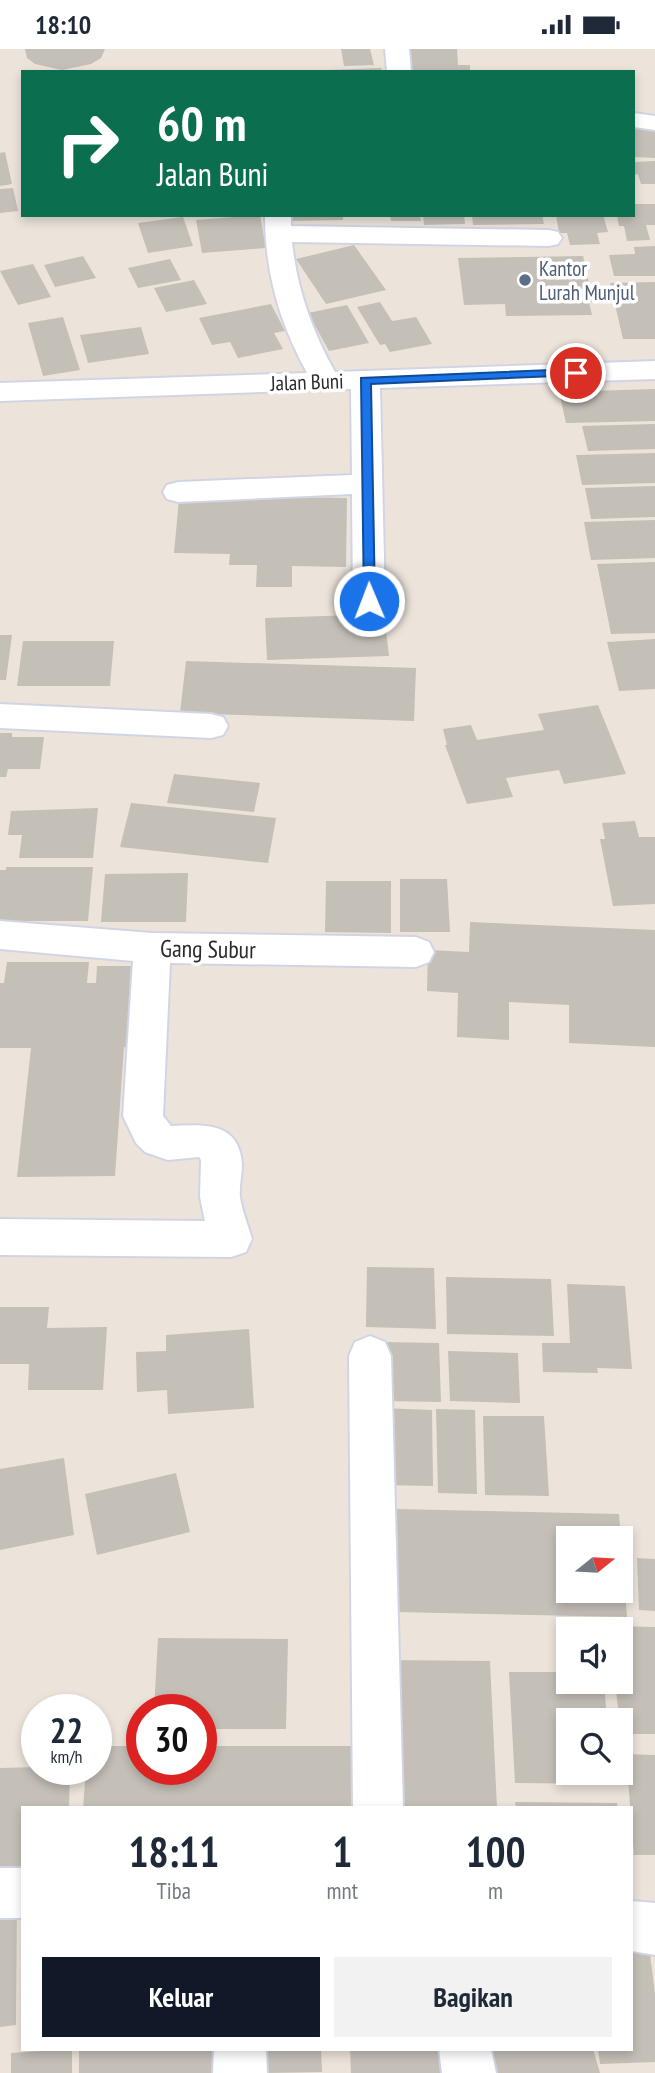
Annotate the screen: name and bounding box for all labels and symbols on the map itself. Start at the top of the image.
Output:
place label: Kantor Lurah Munjul [539,255,635,306]
marker: Kantor Lurah Munjul [517,272,533,288]
pin [546,343,606,403]
street label: Jalan Buni [269,367,344,397]
position arrow [332,564,406,638]
street label: Gang Subur [160,933,256,965]
north arrow [556,1526,634,1603]
speed limit sign: 30 [126,1694,217,1785]

